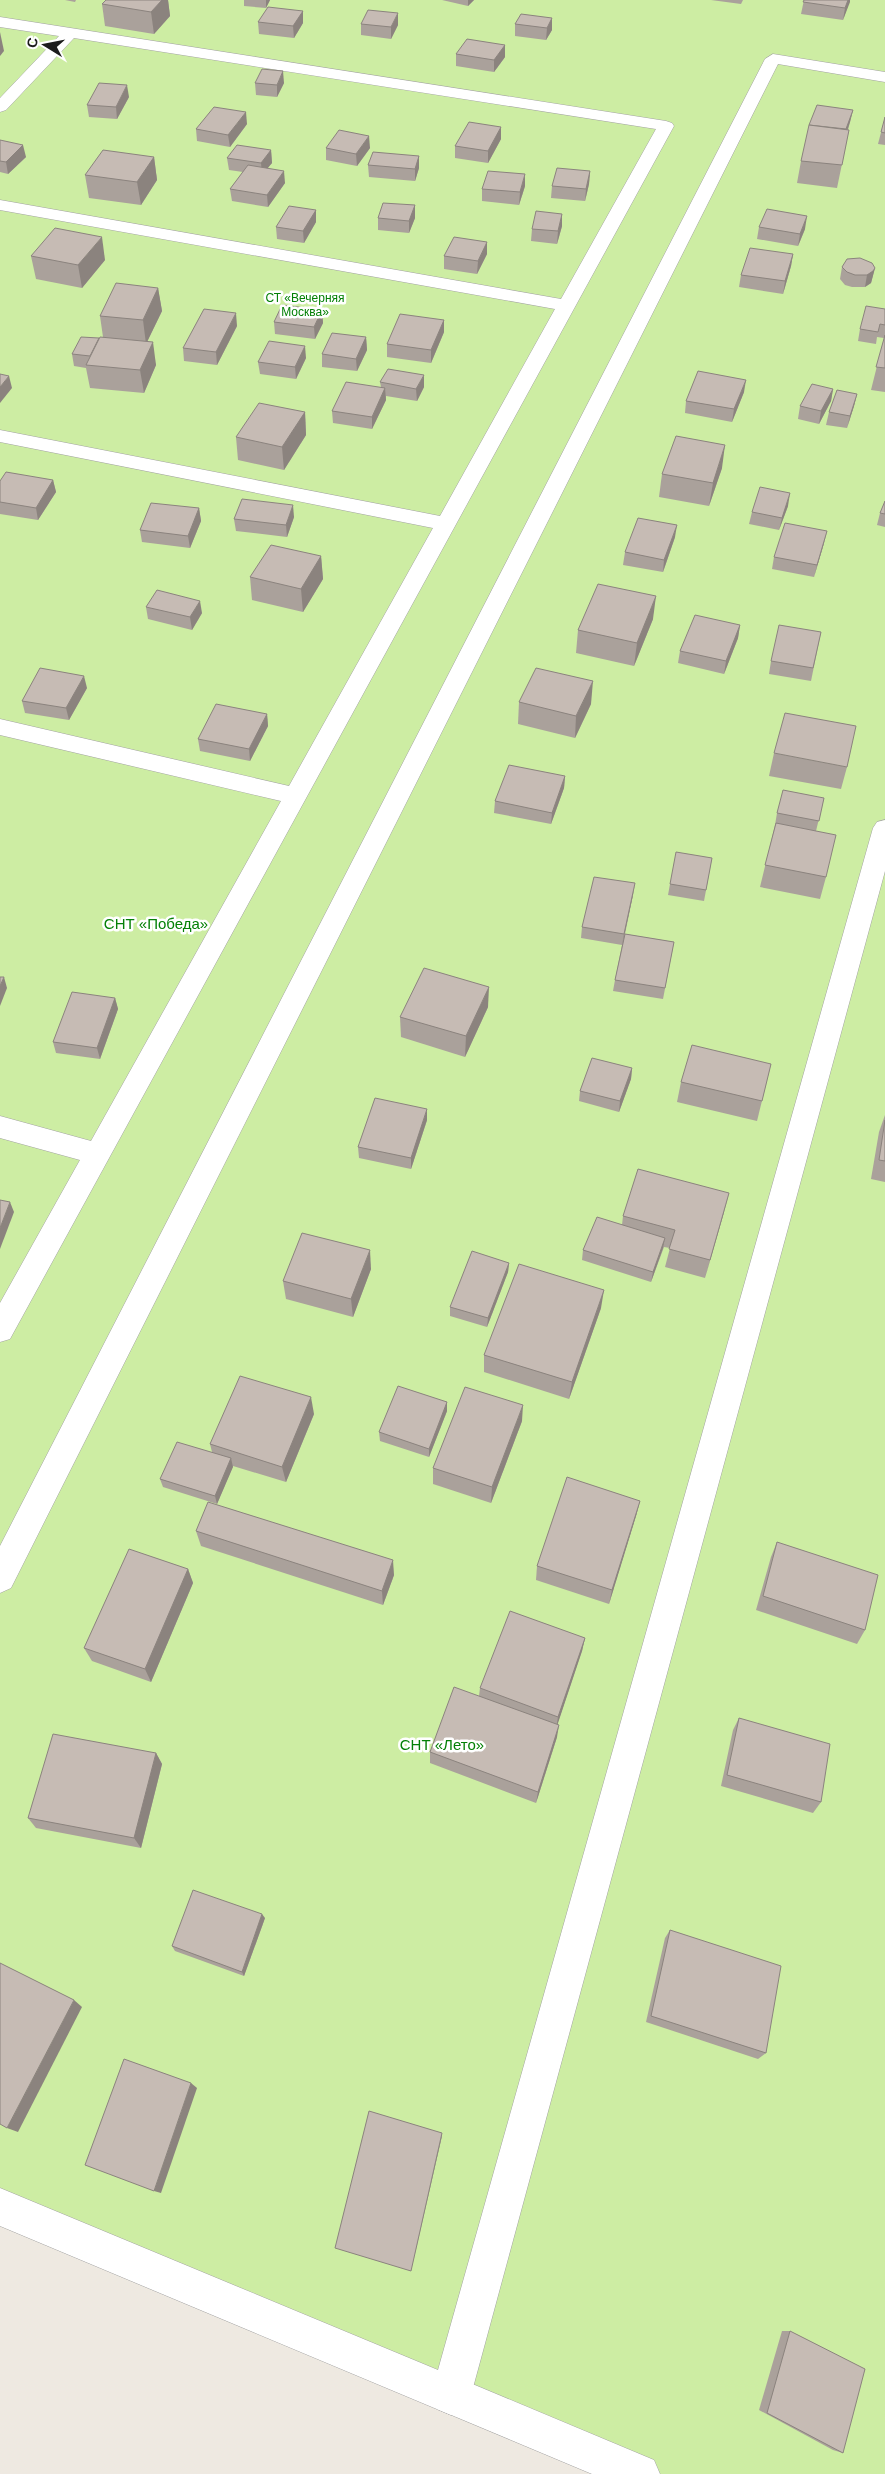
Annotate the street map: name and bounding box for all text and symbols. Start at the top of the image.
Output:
north arrow [20,20,70,70]
text: С [23,36,41,49]
park label: СТ «Вечерняя Москва» [265,291,345,319]
park label: СНТ «Победа» [104,915,208,932]
park label: СНТ «Лето» [400,1736,484,1753]

